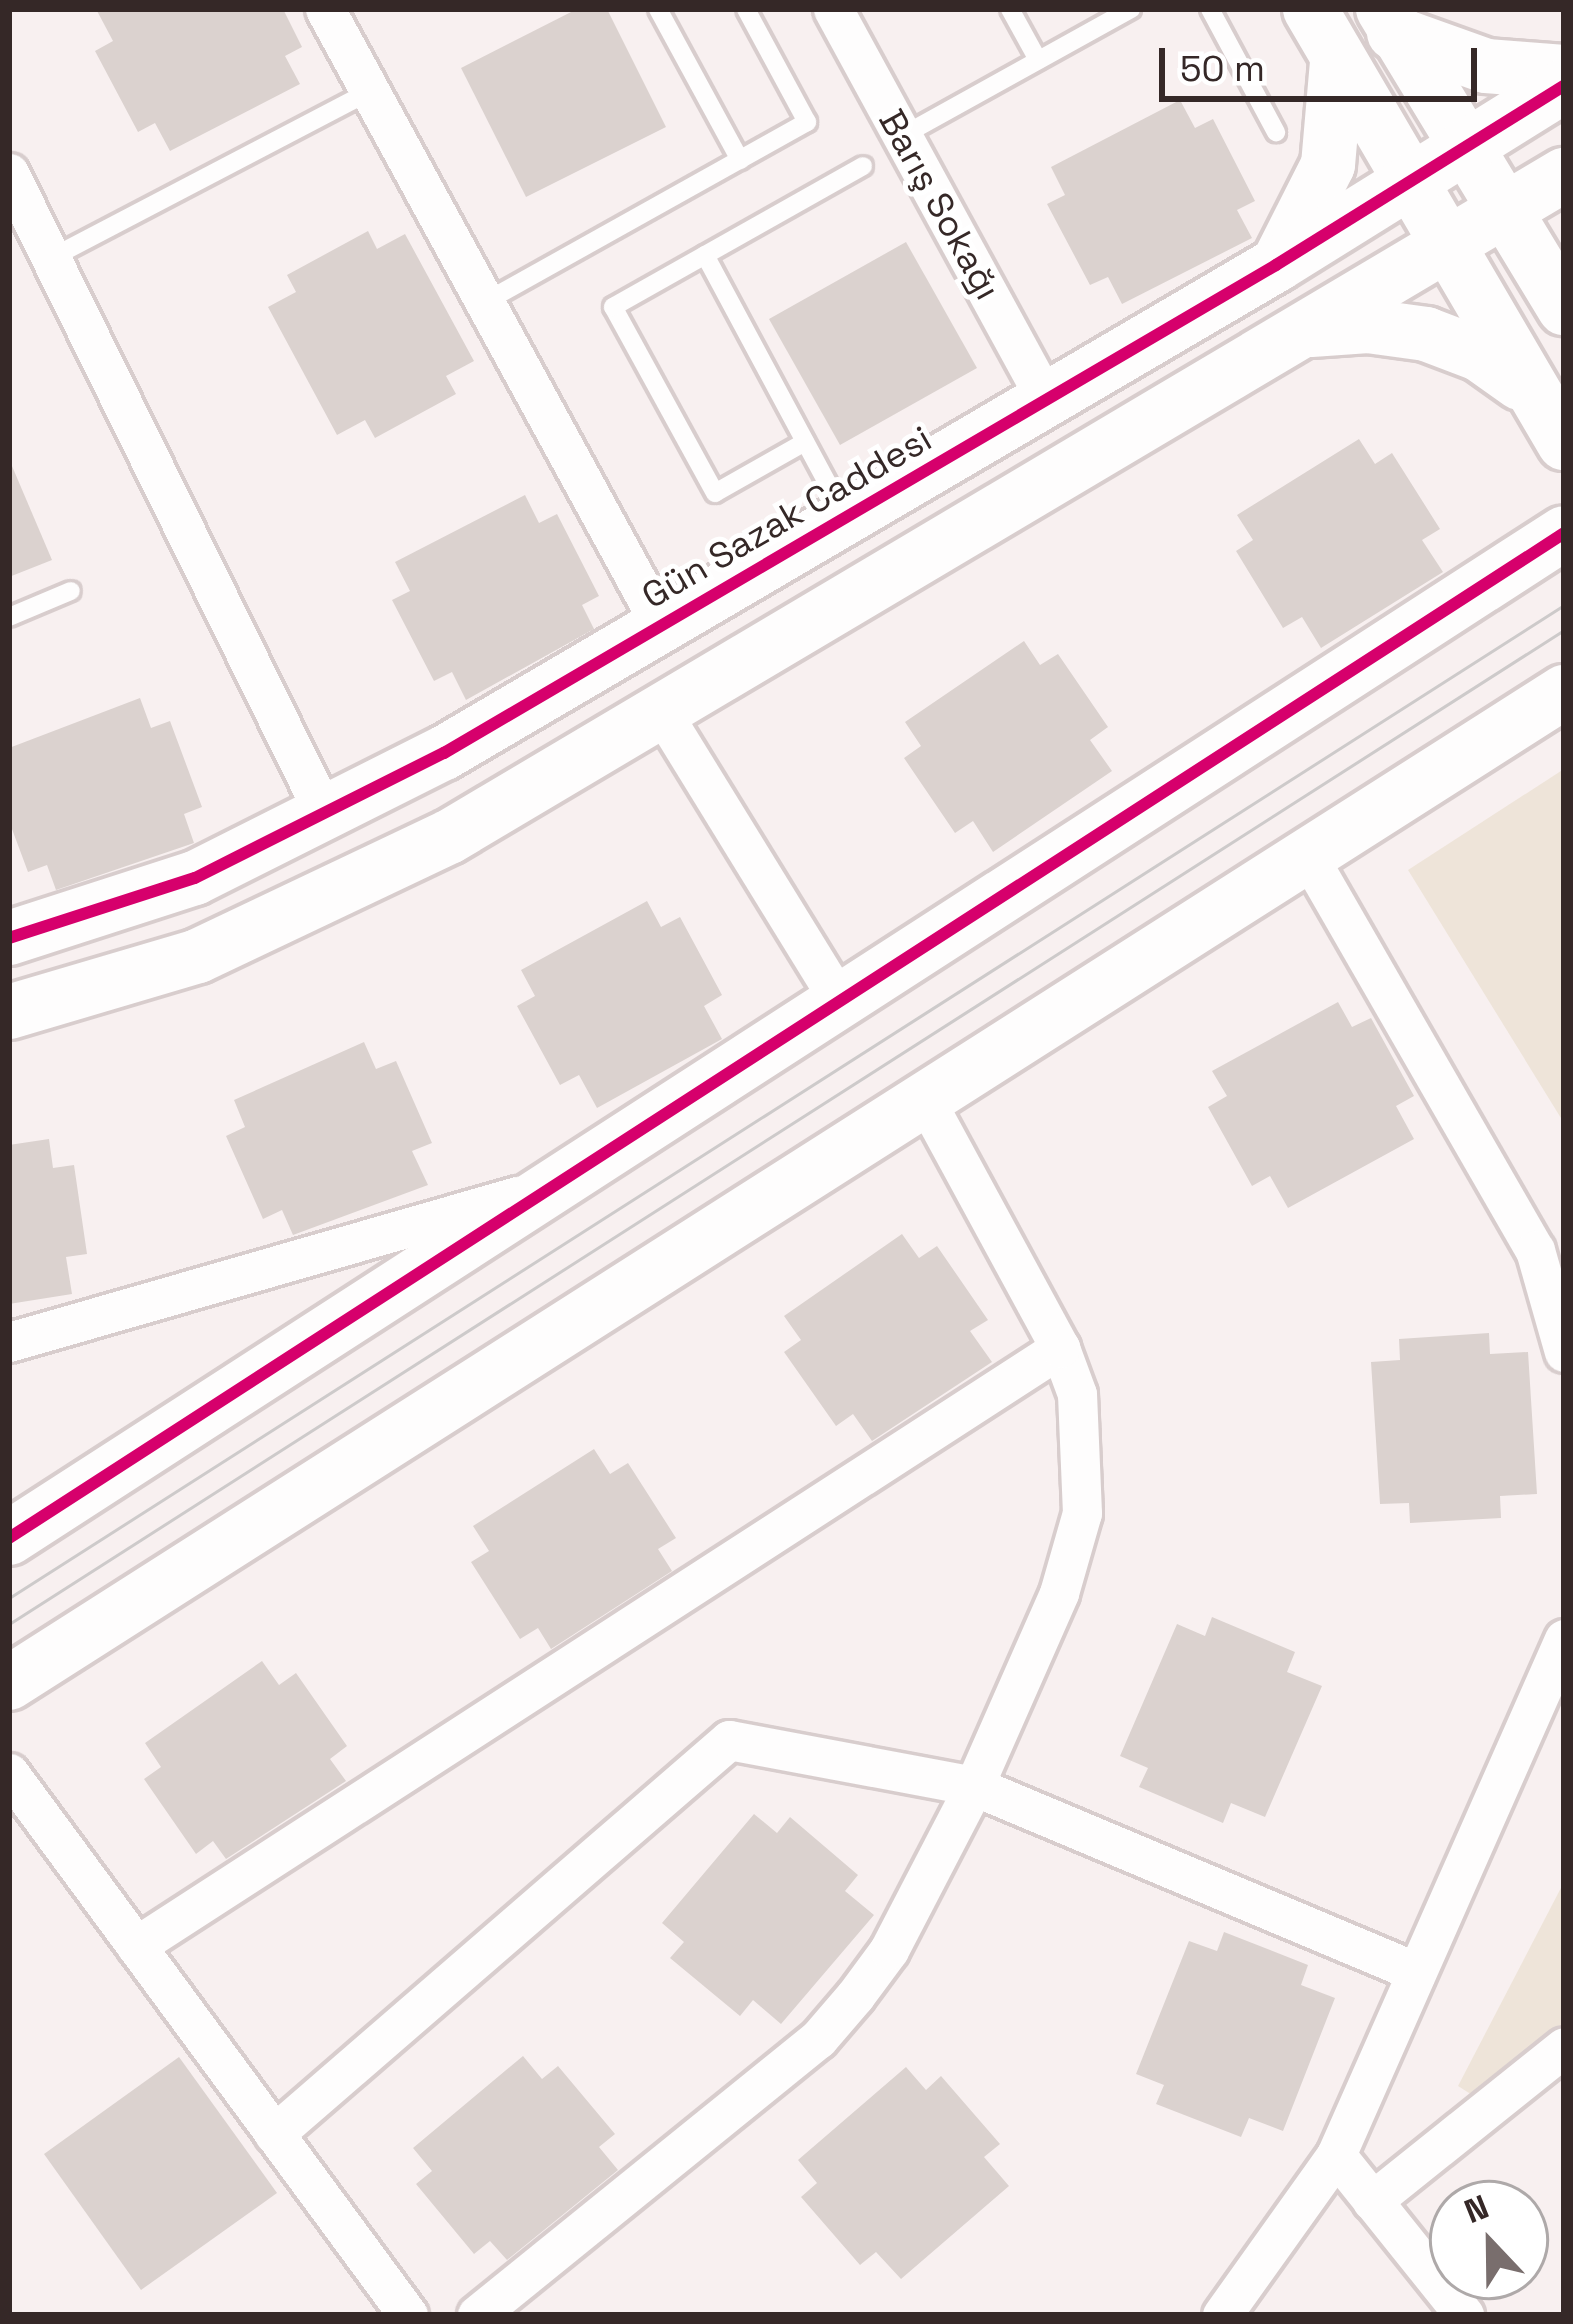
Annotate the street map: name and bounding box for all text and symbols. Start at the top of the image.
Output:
scale bar [1165,24,1483,98]
text: 50 m [1180,46,1265,92]
street label: Barış Sokağı [869,102,1009,308]
street label: Gün Sazak Caddesi [635,418,939,618]
north arrow [1429,2180,1549,2300]
text: N [1459,2186,1495,2233]

